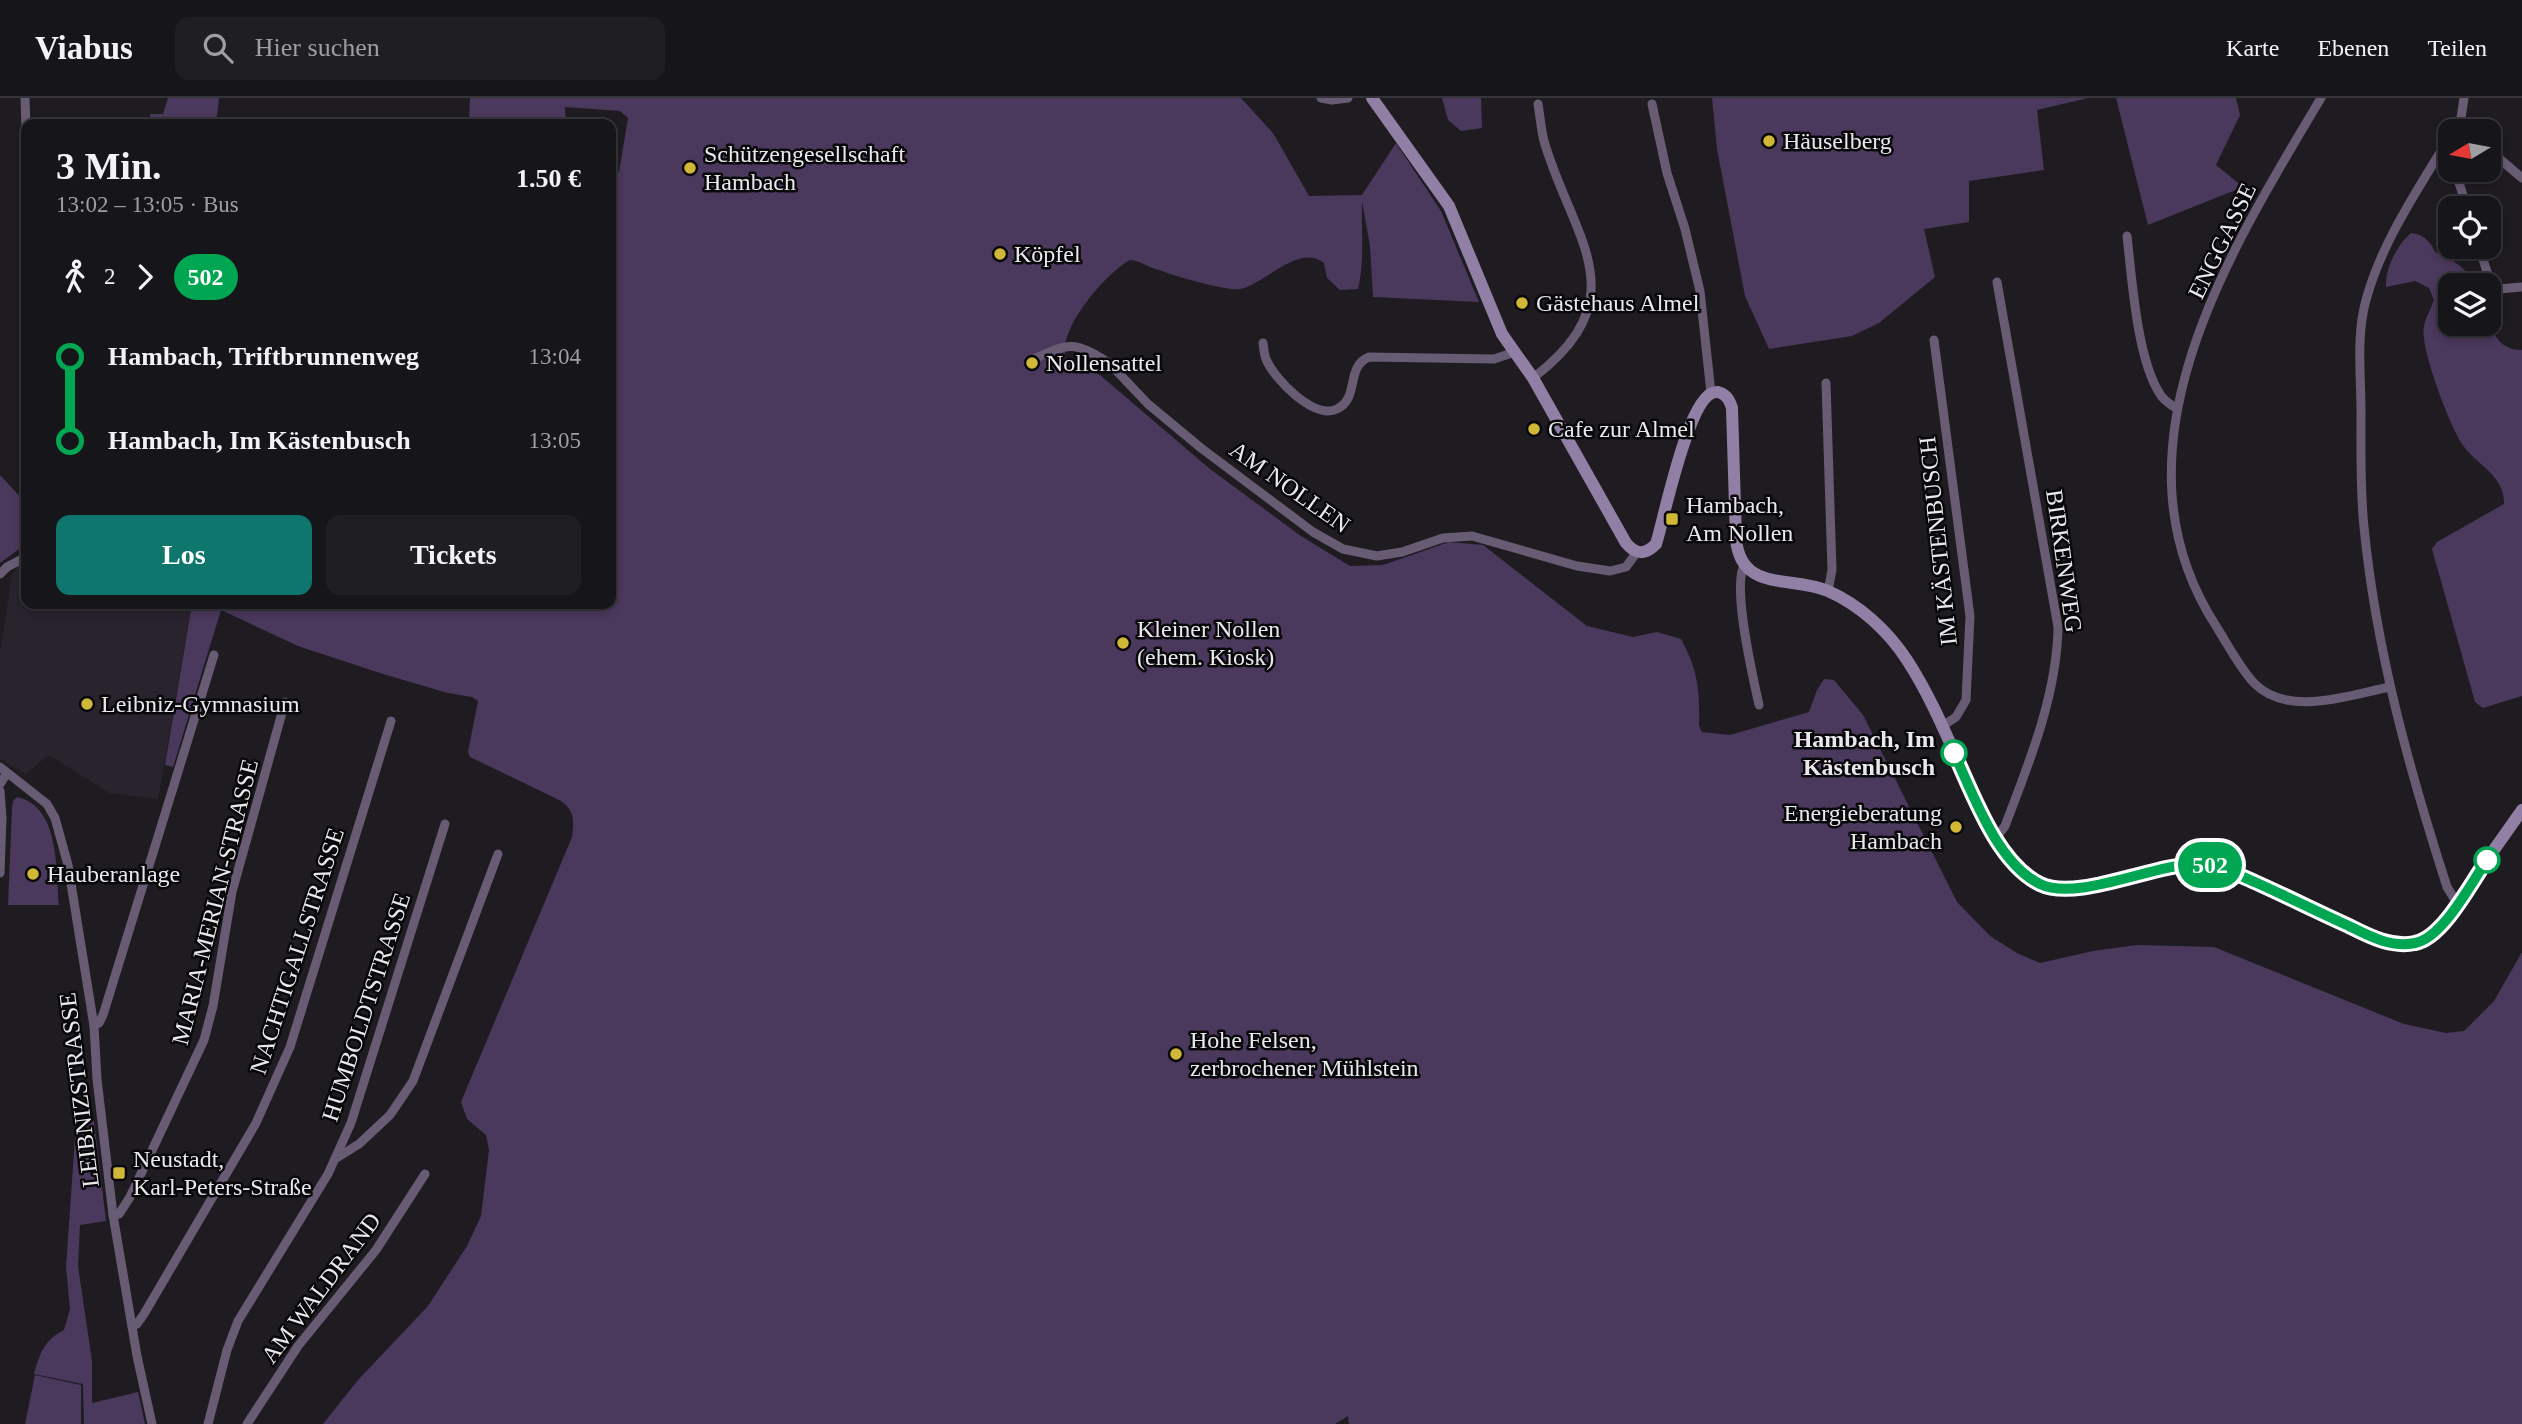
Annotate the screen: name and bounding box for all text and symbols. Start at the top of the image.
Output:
search box [175,17,665,80]
icon: search [199,29,237,67]
text: Viabus [35,30,133,66]
text: Hier suchen [255,33,380,62]
text: Karte [2226,35,2279,61]
text: Ebenen [2317,35,2389,61]
text: Teilen [2427,35,2487,61]
north arrow [2438,119,2501,182]
map controls [2438,119,2501,336]
place label: Häuselberg [1783,128,1892,154]
marker: Häuselberg [1761,133,1777,149]
place label: Schützengesellschaft Hambach [704,141,906,195]
text: 3 Min. [56,145,162,187]
marker: Schützengesellschaft Hambach [682,160,698,176]
text: 1.50 € [516,164,581,193]
street label: ENGGASSE [2183,179,2261,303]
text: 13:02 – 13:05 · Bus [56,192,239,217]
button: locate [2438,196,2501,259]
place label: Köpfel [1014,241,1081,267]
marker: Köpfel [992,246,1008,262]
icon: walk [56,258,94,296]
icon: forward [126,258,164,296]
text: 2 [104,264,116,289]
text: 502 [188,264,224,290]
button: layers [2438,273,2501,336]
place label: Gästehaus Almel [1536,290,1700,316]
marker: Gästehaus Almel [1514,295,1530,311]
text: Hambach, Triftbrunnenweg [108,342,419,371]
text: 13:04 [529,344,581,369]
place label: Nollensattel [1046,350,1162,376]
marker: Nollensattel [1024,355,1040,371]
place label: Cafe zur Almel [1548,416,1695,442]
marker: Cafe zur Almel [1526,421,1542,437]
text: Hambach, Im Kästenbusch [108,426,411,455]
text: 13:05 [529,428,581,453]
street label: IM KÄSTENBUSCH [1914,435,1962,647]
street label: AM NOLLEN [1225,436,1355,538]
street label: BIRKENWEG [2041,488,2087,634]
place label: Hambach, Am Nollen [1686,492,1793,546]
marker: Hambach, Am Nollen [1664,511,1680,527]
button: Los [56,515,312,595]
button: Tickets [326,515,581,595]
place label: Kleiner Nollen (ehem. Kiosk) [1137,616,1280,670]
marker: Kleiner Nollen (ehem. Kiosk) [1115,635,1131,651]
place label: Leibniz-Gymnasium [101,691,300,717]
marker: Leibniz-Gymnasium [79,696,95,712]
place label: Hambach, Im Kästenbusch [1794,726,1935,780]
marker: Hambach, Im Kästenbusch [1941,740,1967,766]
street label: MARIA-MERIAN-STRASSE [167,757,263,1047]
place label: Energieberatung Hambach [1784,800,1942,854]
marker: Energieberatung Hambach [1948,819,1964,835]
street label: NACHTIGALLSTRASSE [245,825,349,1077]
line badge: 502 [2170,842,2250,888]
unlabelled marker [2474,847,2500,873]
text: 502 [2192,852,2228,878]
place label: Hauberanlage [47,861,180,887]
marker: Hauberanlage [25,866,41,882]
street label: HUMBOLDTSTRASSE [317,889,415,1125]
street label: LEIBNIZSTRASSE [54,991,104,1189]
place label: Hohe Felsen, zerbrochener Mühlstein [1190,1027,1419,1081]
marker: Hohe Felsen, zerbrochener Mühlstein [1168,1046,1184,1062]
place label: Neustadt, Karl-Peters-Straße [133,1146,312,1200]
marker: Neustadt, Karl-Peters-Straße [111,1165,127,1181]
street label: AM WALDRAND [256,1208,386,1368]

